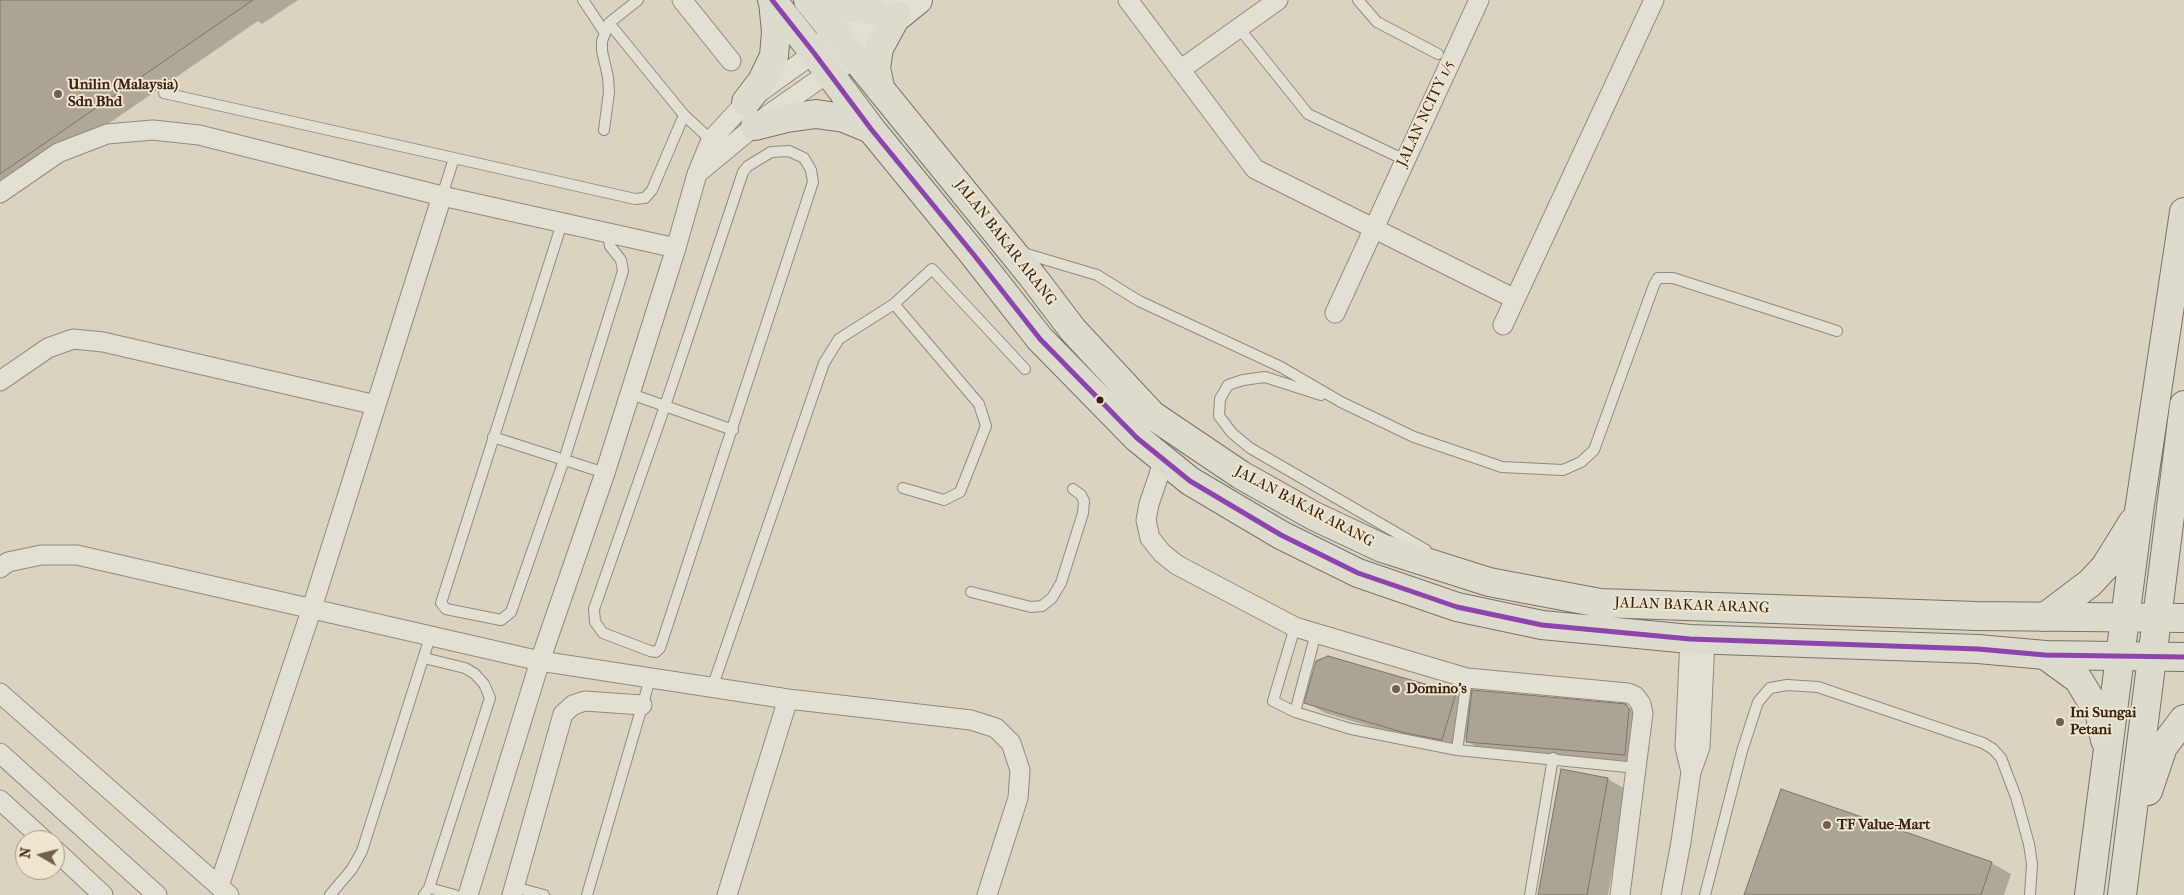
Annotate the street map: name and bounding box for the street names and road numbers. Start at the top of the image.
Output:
street label: JALAN NCITY 1/5 [1394,58,1458,170]
street label: JALAN BAKAR ARANG [950,176,1060,310]
street label: JALAN BAKAR ARANG [1231,463,1377,551]
street label: JALAN BAKAR ARANG [1614,594,1770,618]

